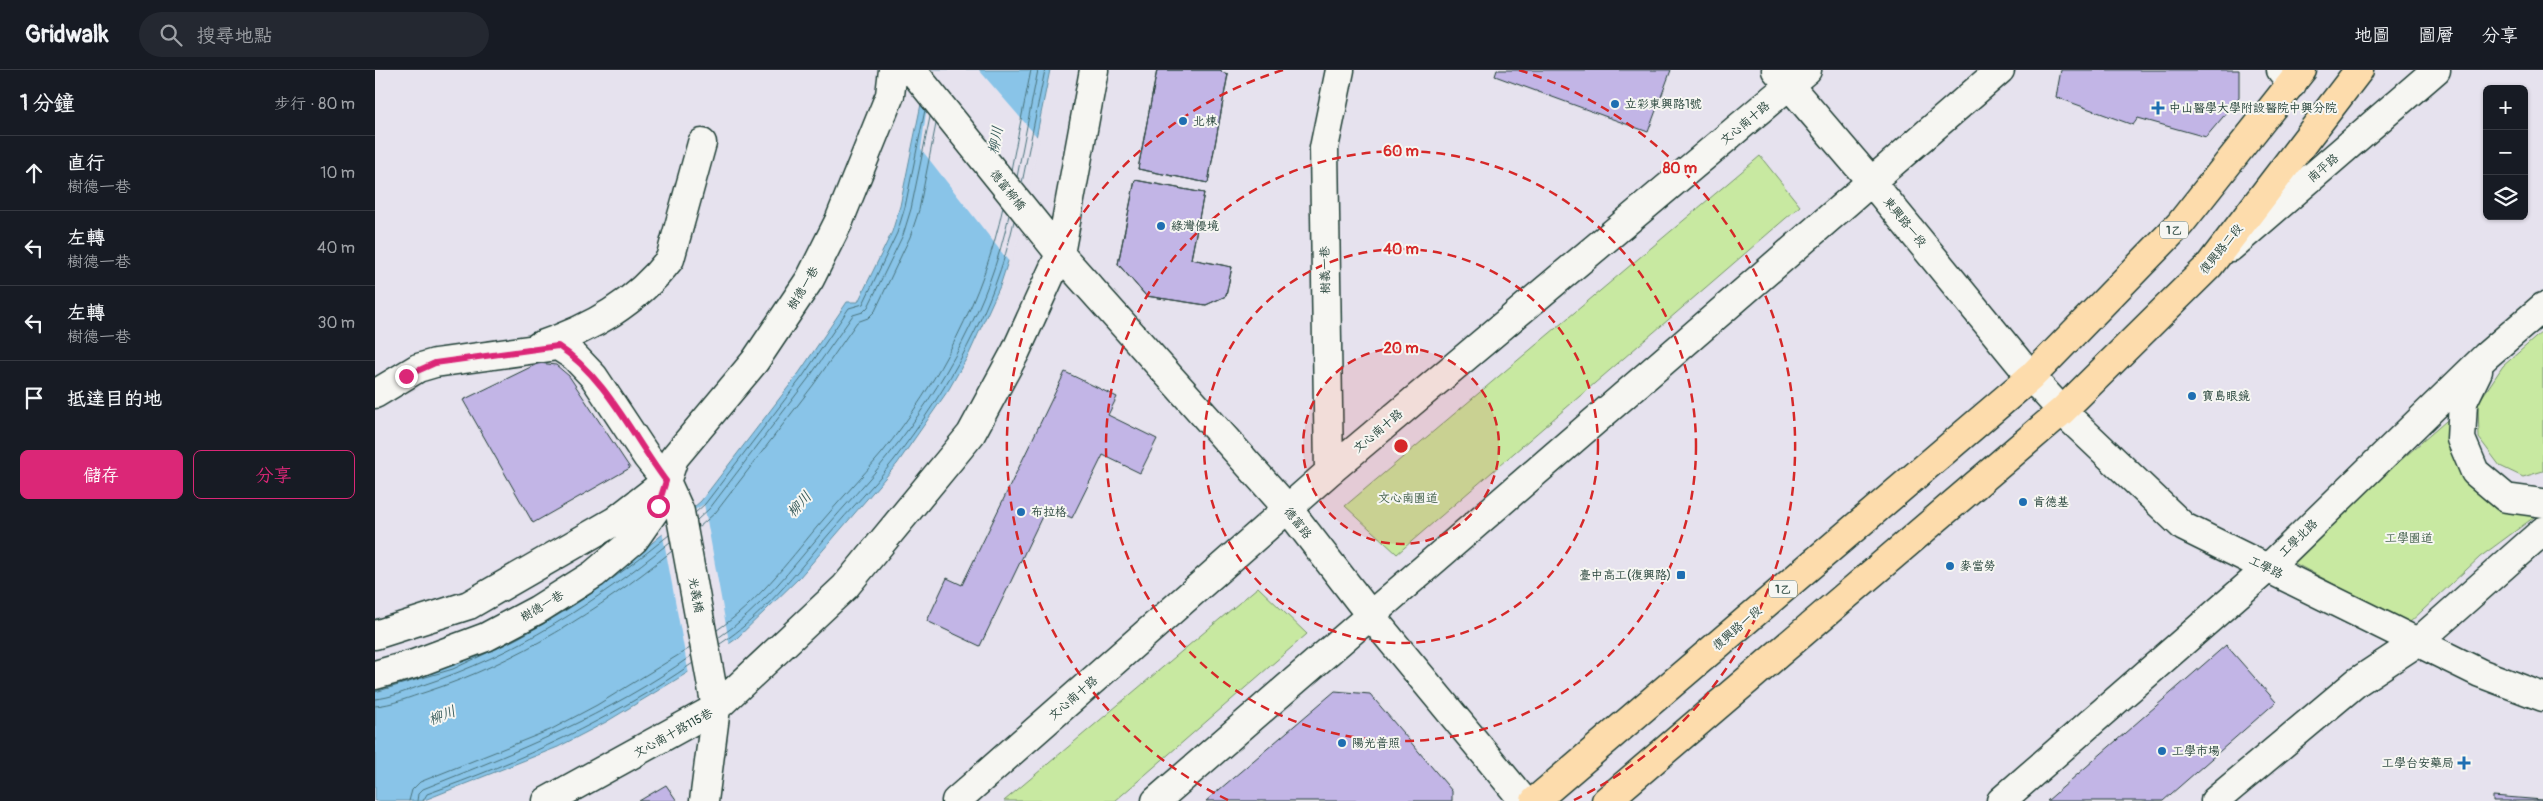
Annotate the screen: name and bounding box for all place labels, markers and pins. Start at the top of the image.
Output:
place label: 立彩東興路1號 [1625,97,1702,112]
marker: 立彩東興路1號 [1609,98,1621,110]
marker: 中山醫學大學附設醫院中興分院 [2151,101,2165,115]
place label: 中山醫學大學附設醫院中興分院 [2169,101,2337,116]
place label: 北棟 [1193,114,1217,129]
marker: 北棟 [1177,115,1189,127]
place label: 綠灣優境 [1171,219,1219,234]
marker: 綠灣優境 [1155,220,1167,232]
place label: 寶島眼鏡 [2202,389,2250,404]
marker: 寶島眼鏡 [2186,390,2198,402]
centre of rings [1392,437,1410,455]
place label: 肯德基 [2033,495,2069,510]
marker: 肯德基 [2017,496,2029,508]
place label: 布拉格 [1031,505,1067,520]
marker: 布拉格 [1015,506,1027,518]
place label: 麥當勞 [1960,559,1996,574]
marker: 麥當勞 [1944,560,1956,572]
place label: 臺中高工(復興路) [1579,568,1671,583]
marker: 臺中高工(復興路) [1675,569,1687,581]
place label: 陽光普照 [1352,736,1400,751]
marker: 陽光普照 [1336,737,1348,749]
place label: 工學市場 [2172,744,2220,759]
marker: 工學市場 [2156,745,2168,757]
place label: 工學台安藥局 [2382,756,2454,771]
marker: 工學台安藥局 [2458,757,2470,769]

